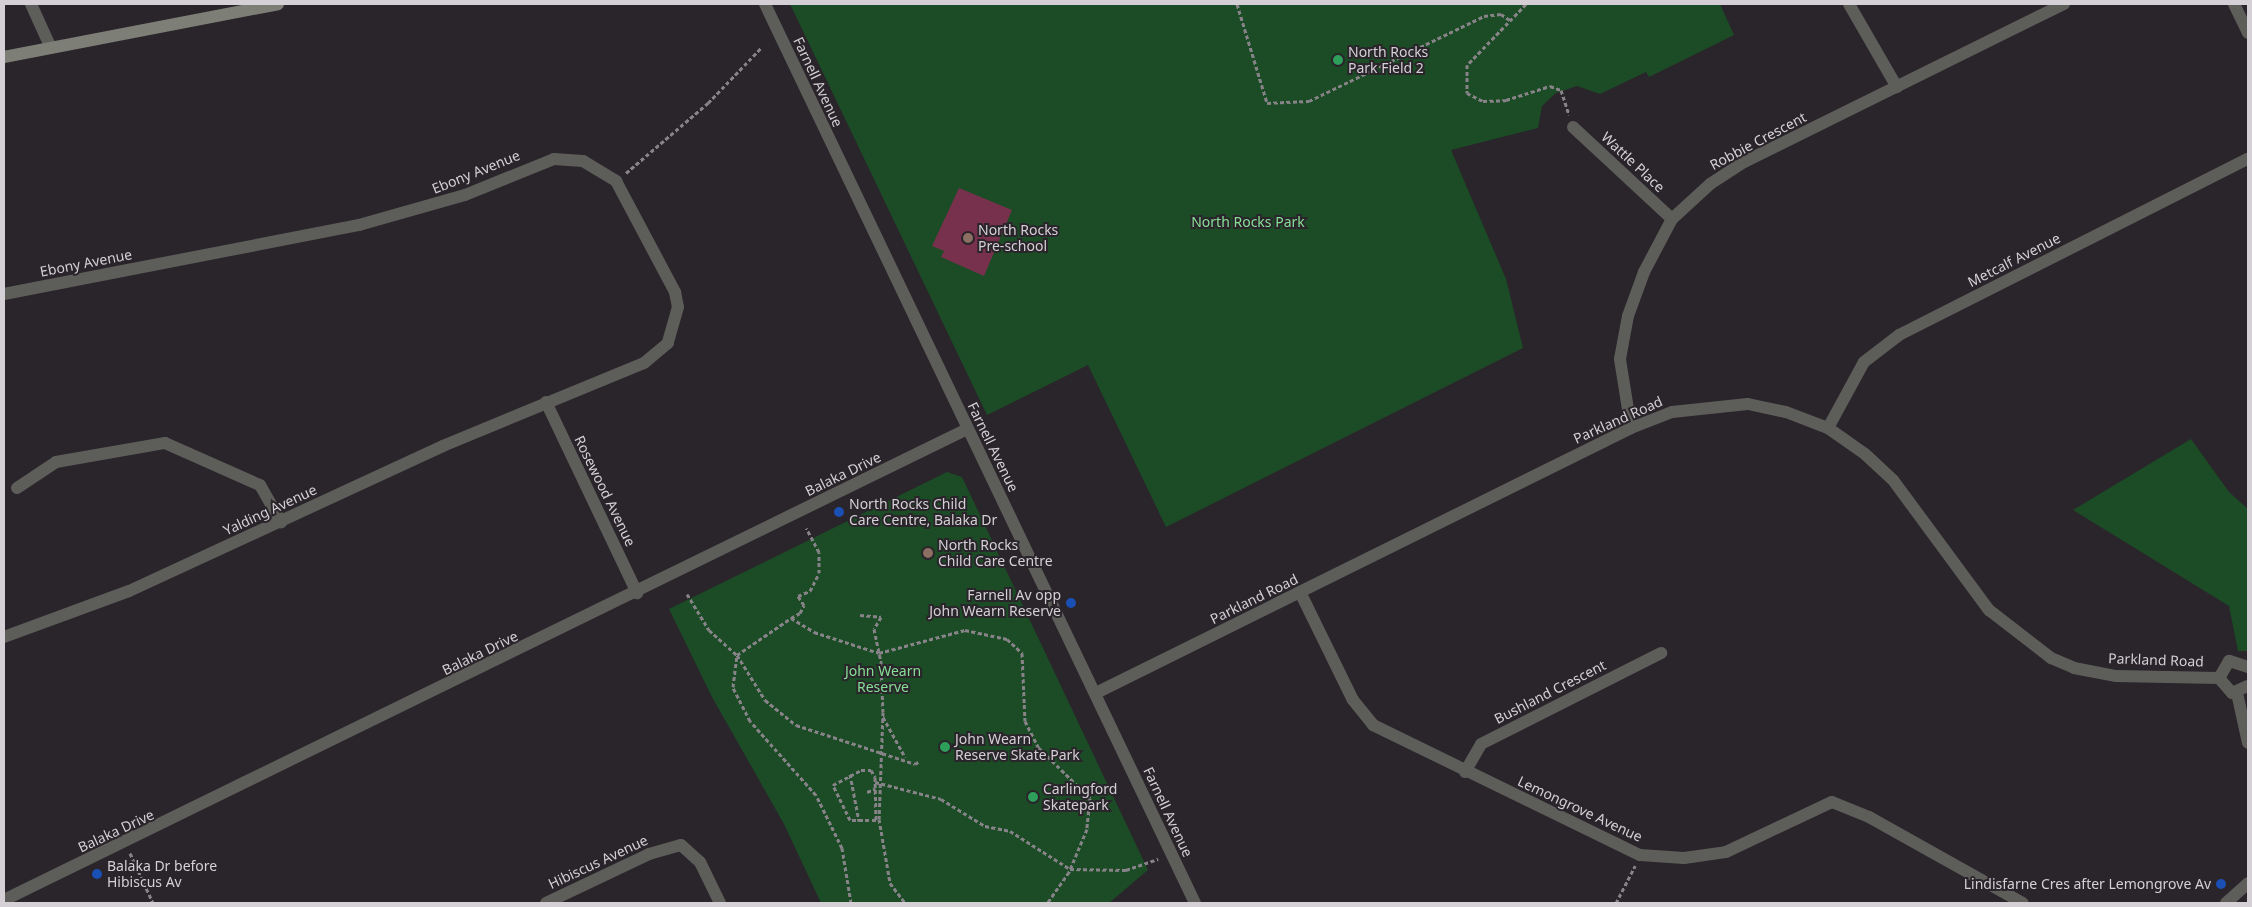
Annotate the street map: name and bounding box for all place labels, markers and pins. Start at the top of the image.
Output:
place label: North Rocks Park Field 2 [1348,44,1428,76]
marker: North Rocks Park Field 2 [1332,54,1344,66]
place label: North Rocks Pre-school [978,222,1058,254]
marker: North Rocks Pre-school [962,232,974,244]
place label: North Rocks Child Care Centre, Balaka Dr [849,496,997,528]
marker: North Rocks Child Care Centre, Balaka Dr [833,506,845,518]
place label: North Rocks Child Care Centre [938,537,1053,570]
marker: North Rocks Child Care Centre [922,547,934,559]
place label: Farnell Av opp John Wearn Reserve [929,587,1061,620]
marker: Farnell Av opp John Wearn Reserve [1065,597,1077,609]
place label: John Wearn Reserve Skate Park [955,731,1080,764]
marker: John Wearn Reserve Skate Park [939,741,951,753]
place label: Carlingford Skatepark [1043,781,1117,814]
marker: Carlingford Skatepark [1027,791,1039,803]
place label: Balaka Dr before Hibiscus Av [107,858,217,890]
marker: Balaka Dr before Hibiscus Av [91,868,103,880]
place label: Lindisfarne Cres after Lemongrove Av [1964,876,2211,892]
marker: Lindisfarne Cres after Lemongrove Av [2215,878,2227,890]

